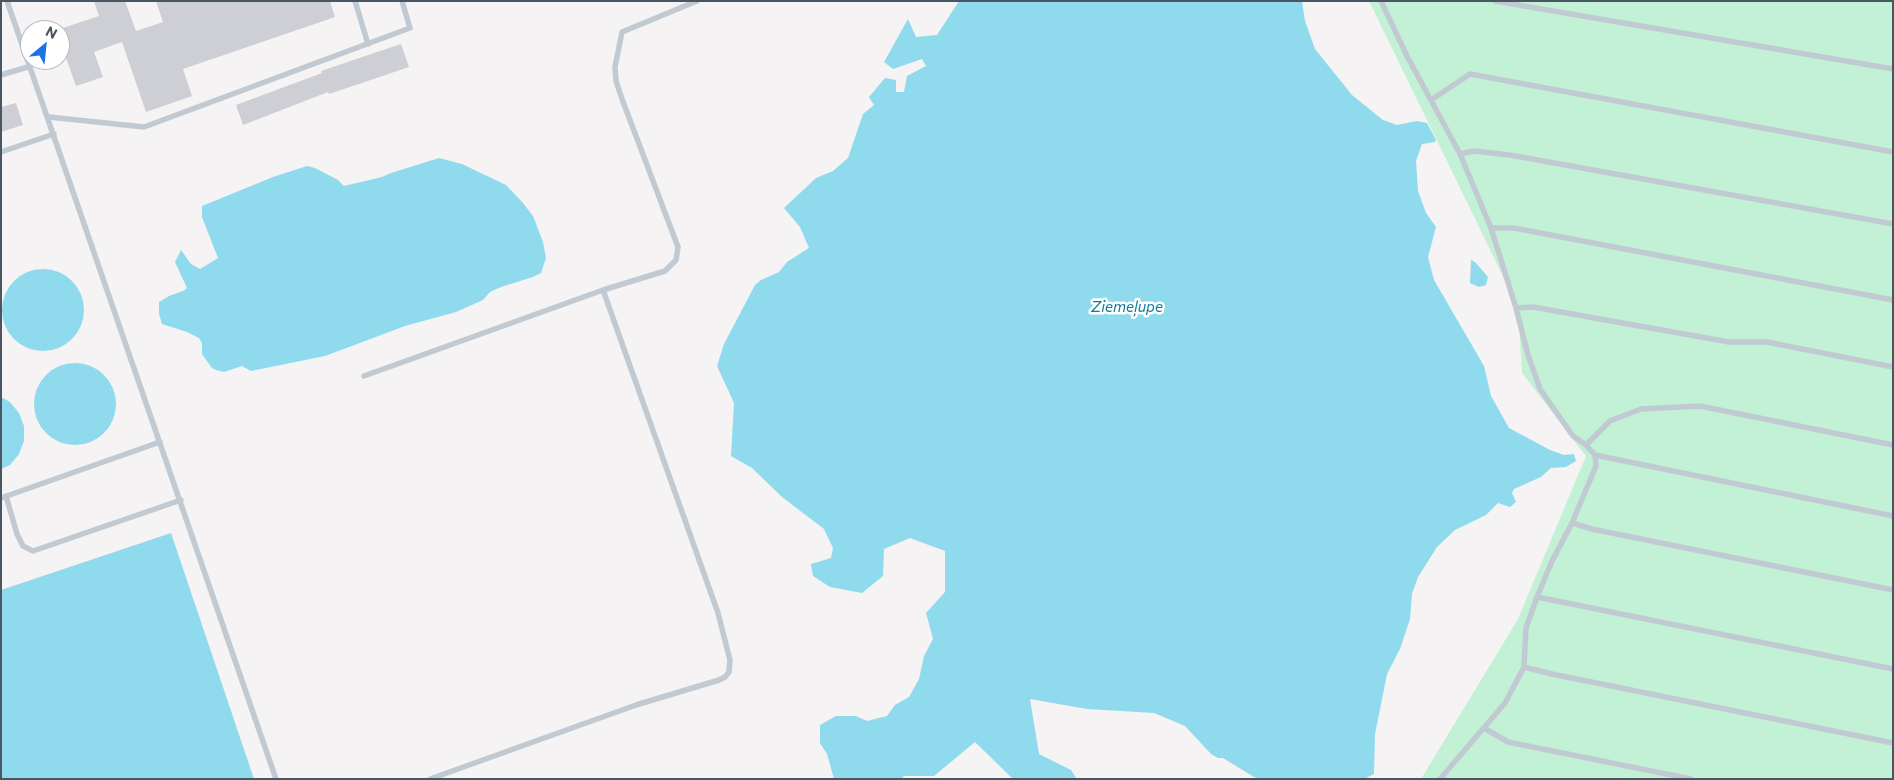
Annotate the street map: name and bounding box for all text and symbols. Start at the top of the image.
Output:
north arrow [20,20,70,70]
text: N [43,22,60,42]
water label: Ziemeļupe [1091,298,1163,316]

